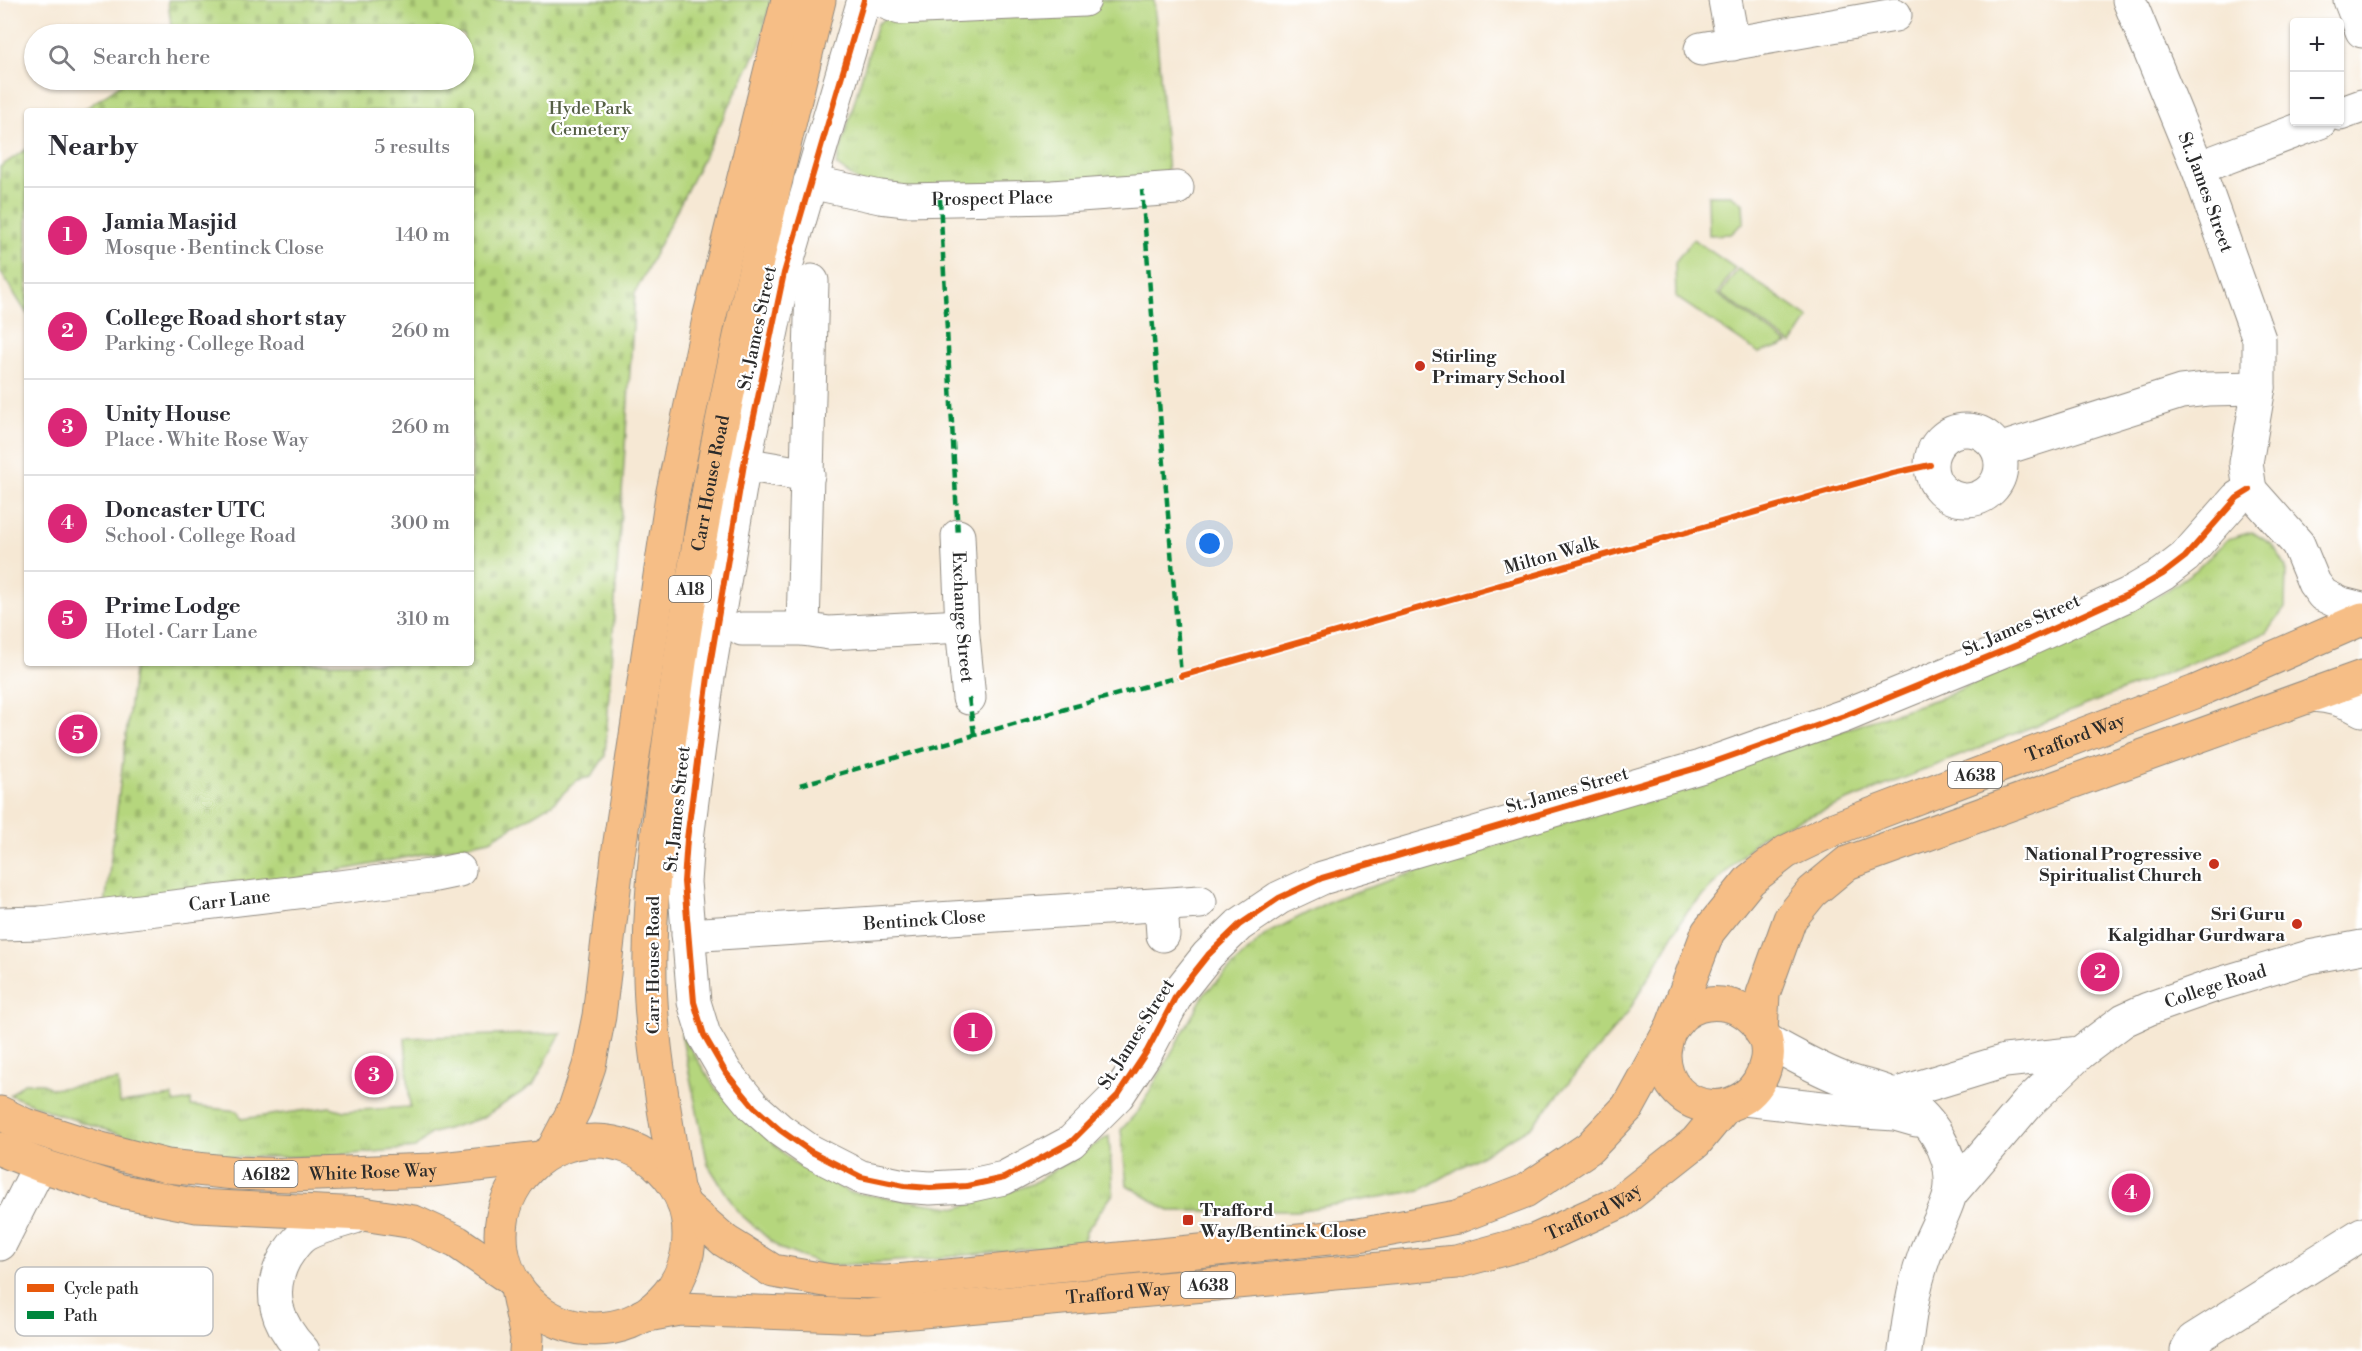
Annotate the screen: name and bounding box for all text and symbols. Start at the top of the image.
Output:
map controls [2290,18,2344,126]
button: + [2290,18,2344,72]
search box [24,24,474,90]
icon: search [45,41,78,74]
text: Search here [93,44,210,71]
button: − [2290,72,2344,126]
park label: Hyde Park Cemetery [548,97,633,141]
street label: St. James Street [2172,129,2238,256]
text: Nearby [48,131,138,163]
text: 5 results [374,135,450,160]
street label: Prospect Place [931,186,1053,211]
text: Jamia Masjid [105,209,238,236]
text: 1 [63,223,72,248]
text: 140 m [395,223,450,248]
text: Mosque · Bentinck Close [105,236,324,261]
street label: St. James Street [733,263,782,392]
text: College Road short stay [105,305,346,332]
text: 2 [61,319,74,344]
text: 260 m [392,319,450,344]
text: Parking · College Road [105,332,305,357]
place label: Stirling Primary School [1432,345,1566,389]
marker: Stirling Primary School [1413,359,1427,373]
text: Unity House [105,401,231,428]
street label: Carr House Road [687,412,735,553]
text: 3 [61,415,74,440]
text: 260 m [392,415,450,440]
text: Place · White Rose Way [105,428,308,453]
text: Doncaster UTC [105,497,265,524]
text: 4 [61,511,74,536]
text: 300 m [391,511,450,536]
text: School · College Road [105,524,296,549]
your location [1195,529,1224,558]
street label: Milton Walk [1501,531,1602,580]
street label: Exchange Street [947,551,978,684]
road number: A18 [669,576,711,602]
street label: St. James Street [1959,589,2084,662]
text: Prime Lodge [105,593,241,620]
text: 5 [61,607,74,632]
text: 310 m [397,607,450,632]
text: Hotel · Carr Lane [105,620,258,645]
street label: Trafford Way [2022,709,2129,767]
pin: 5 [58,712,98,756]
street label: St. James Street [659,744,696,873]
street label: St. James Street [1503,762,1632,819]
road number: A638 [1948,762,2002,788]
place label: National Progressive Spiritualist Church [2024,843,2202,887]
marker: National Progressive Spiritualist Church [2207,857,2221,871]
street label: Carr Lane [188,884,272,917]
street label: Carr House Road [642,895,665,1034]
place label: Sri Guru Kalgidhar Gurdwara [2108,903,2285,947]
street label: Bentinck Close [862,905,986,936]
marker: Sri Guru Kalgidhar Gurdwara [2290,917,2304,931]
pin: 2 [2080,950,2120,994]
street label: College Road [2161,959,2270,1014]
street label: St. James Street [1093,974,1180,1094]
pin: 1 [954,1010,992,1054]
pin: 3 [354,1052,394,1098]
street label: White Rose Way [308,1159,438,1186]
road number: A6182 [234,1161,298,1187]
pin: 4 [2112,1170,2150,1216]
street label: Trafford Way [1542,1178,1646,1246]
place label: Trafford Way/Bentinck Close [1199,1199,1367,1243]
marker: Trafford Way/Bentinck Close [1181,1213,1195,1227]
legend [15,1267,213,1336]
road number: A638 [1181,1272,1235,1298]
street label: Trafford Way [1065,1277,1172,1310]
text: Cycle path [64,1279,139,1299]
text: Path [64,1306,98,1326]

